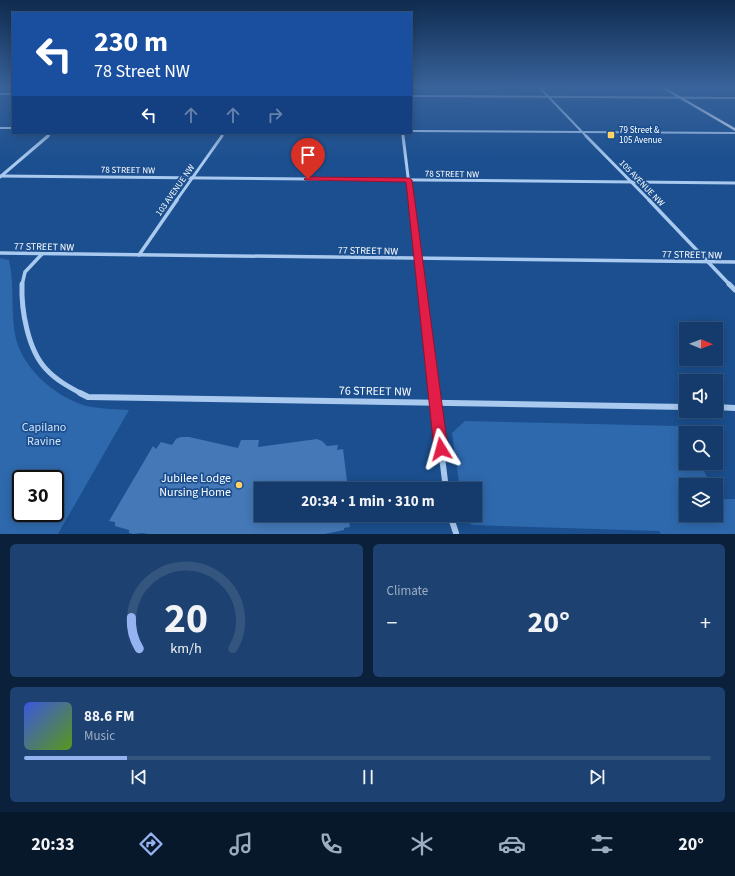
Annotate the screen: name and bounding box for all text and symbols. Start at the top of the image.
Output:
text: 230 m [94,22,168,62]
icon: left [28,28,80,80]
text: 78 Street NW [94,59,190,84]
icon: left [138,104,160,126]
icon: ahead [180,104,202,126]
icon: ahead [222,104,244,126]
icon: right [264,104,286,126]
place label: 79 Street & 105 Avenue [619,124,662,147]
marker: 79 Street & 105 Avenue [606,130,616,140]
pin [291,138,325,179]
icon: arrive [297,144,319,166]
street label: 105 AVENUE NW [616,157,667,210]
street label: 103 AVENUE NW [153,162,198,219]
street label: 78 STREET NW [101,164,155,177]
street label: 78 STREET NW [425,168,479,181]
street label: 77 STREET NW [14,239,74,255]
street label: 77 STREET NW [338,243,398,259]
street label: 77 STREET NW [662,247,722,263]
north arrow [679,322,723,366]
map controls [679,322,723,522]
button: sound [679,374,723,418]
street label: 76 STREET NW [339,382,412,401]
park label: Capilano Ravine [22,419,66,450]
button: search [679,426,723,470]
position arrow [420,428,462,470]
speed limit sign: 30 [12,470,64,522]
place label: Jubilee Lodge Nursing Home [159,470,231,501]
button: layers [679,478,723,522]
marker: Jubilee Lodge Nursing Home [234,480,244,490]
text: 20:34 · 1 min · 310 m [301,491,435,512]
text: Climate [387,582,428,600]
text: 20 [164,588,208,648]
text: 20° [527,601,570,644]
text: − [387,607,397,639]
text: + [700,607,711,639]
text: km/h [170,637,202,658]
text: 88.6 FM [84,706,135,727]
text: Music [84,727,115,745]
icon: previous [128,766,150,788]
icon: pause [357,766,379,788]
icon: next [586,766,608,788]
icon: directions [137,830,165,858]
icon: music [227,830,255,858]
icon: phone [317,830,345,858]
icon: climate [408,830,436,858]
icon: car [498,830,526,858]
icon: filters [588,830,616,858]
text: 20:33 [31,832,75,857]
text: 20° [678,832,704,857]

